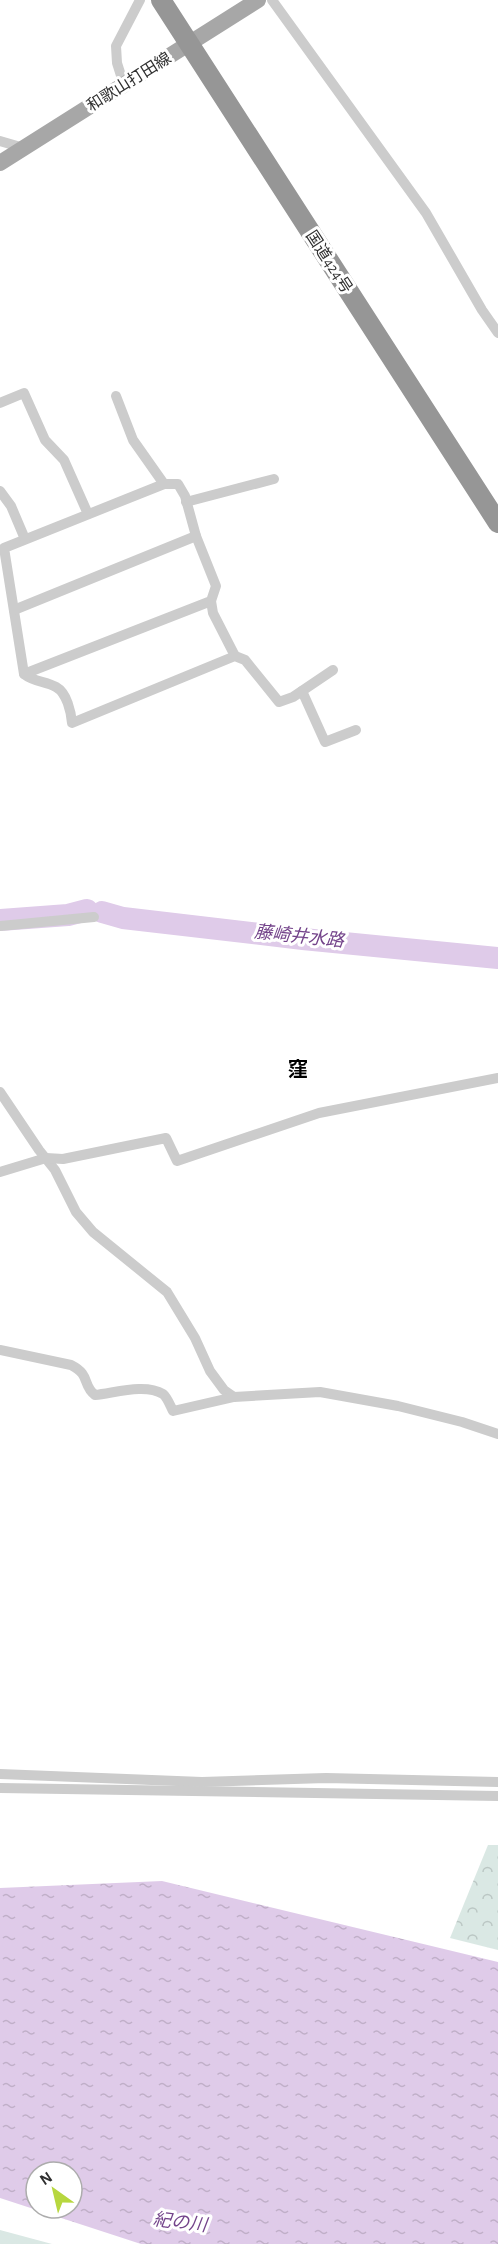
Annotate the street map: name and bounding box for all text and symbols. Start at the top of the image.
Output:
street label: 和歌山打田線 [84,49,174,114]
street label: 国道424号 [303,227,356,296]
water label: 藤崎井水路 [253,921,347,951]
district label: 窪 [288,1059,308,1080]
north arrow [24,2160,84,2220]
text: N [37,2169,55,2188]
water label: 紀の川 [152,2209,210,2235]

